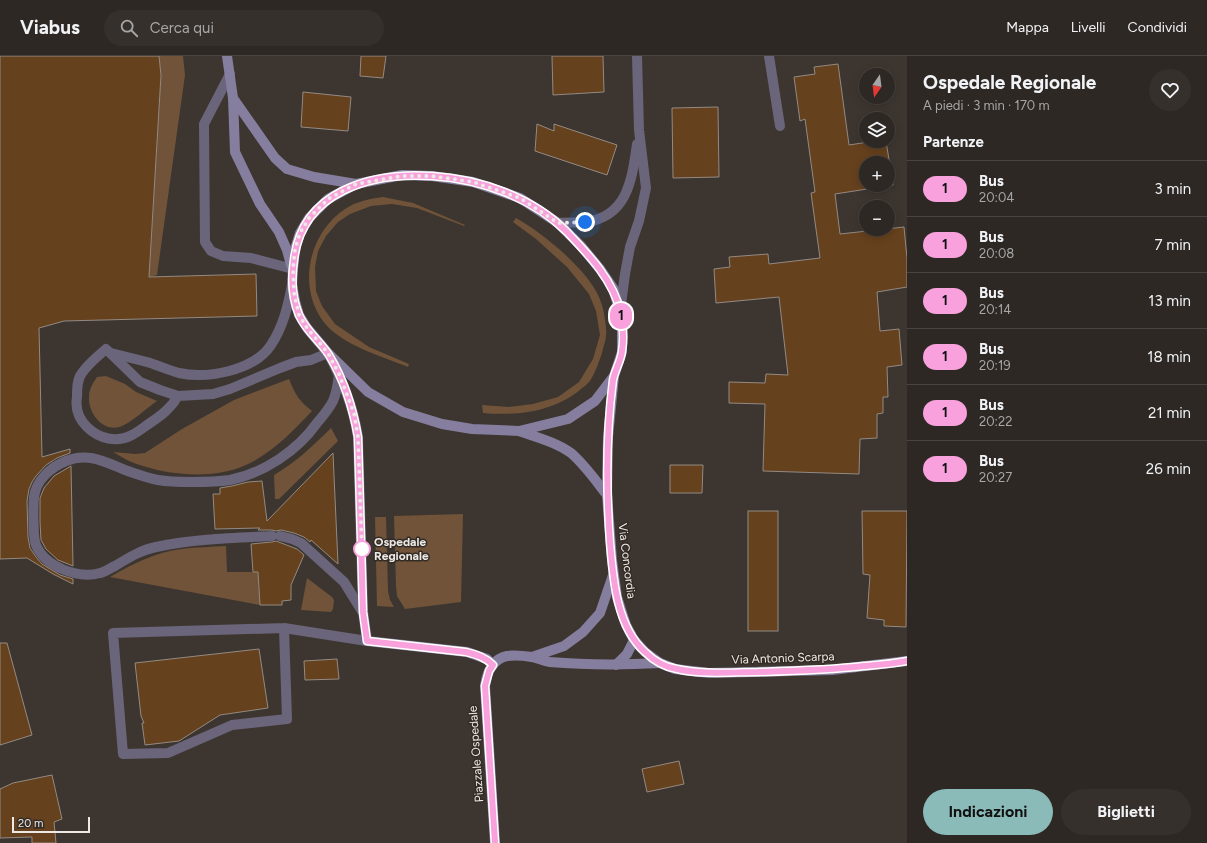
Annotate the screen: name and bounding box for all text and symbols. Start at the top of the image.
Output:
search box [104,10,384,46]
text: Viabus [20,16,80,39]
icon: search [118,17,140,39]
text: Cerca qui [150,19,214,37]
text: Mappa [1006,19,1049,36]
text: Livelli [1071,19,1106,36]
text: Condividi [1128,19,1187,36]
north arrow [859,68,895,104]
map controls [859,68,895,236]
button: heart [1149,69,1191,111]
text: Ospedale Regionale [923,71,1096,94]
text: A piedi · 3 min · 170 m [923,98,1049,113]
button: layers [859,112,895,148]
text: Partenze [923,133,984,151]
button: + [859,156,895,192]
text: Bus [979,172,1004,190]
text: 1 [942,180,948,197]
text: 3 min [1155,180,1191,198]
text: 20:04 [979,190,1014,205]
button: − [859,200,895,236]
your location [575,212,595,232]
text: Bus [979,228,1004,246]
text: 1 [942,236,948,253]
text: 7 min [1155,236,1191,254]
text: 20:08 [979,246,1014,261]
text: Bus [979,284,1004,302]
text: 1 [942,292,948,309]
text: 13 min [1148,292,1191,310]
text: 20:14 [979,302,1011,317]
line badge: 1 [608,303,634,329]
text: 1 [618,307,624,324]
text: Bus [979,340,1004,358]
text: 1 [942,348,948,365]
text: 18 min [1147,348,1191,366]
text: 20:19 [979,358,1011,373]
text: Bus [979,396,1004,414]
text: 1 [942,404,948,421]
text: 21 min [1148,404,1191,422]
text: 20:22 [979,414,1012,429]
text: Bus [979,452,1004,470]
text: 1 [942,460,948,477]
text: 26 min [1146,460,1191,478]
text: 20:27 [979,470,1012,485]
street label: Via Concordia [615,522,639,600]
place label: Ospedale Regionale [374,535,429,563]
marker: Ospedale Regionale [353,540,371,558]
street label: Via Antonio Scarpa [731,649,835,667]
street label: Piazzale Ospedale [466,705,486,803]
button: Indicazioni [923,789,1053,835]
button: Biglietti [1061,789,1191,835]
scale bar [12,815,90,834]
text: 20 m [18,817,43,830]

